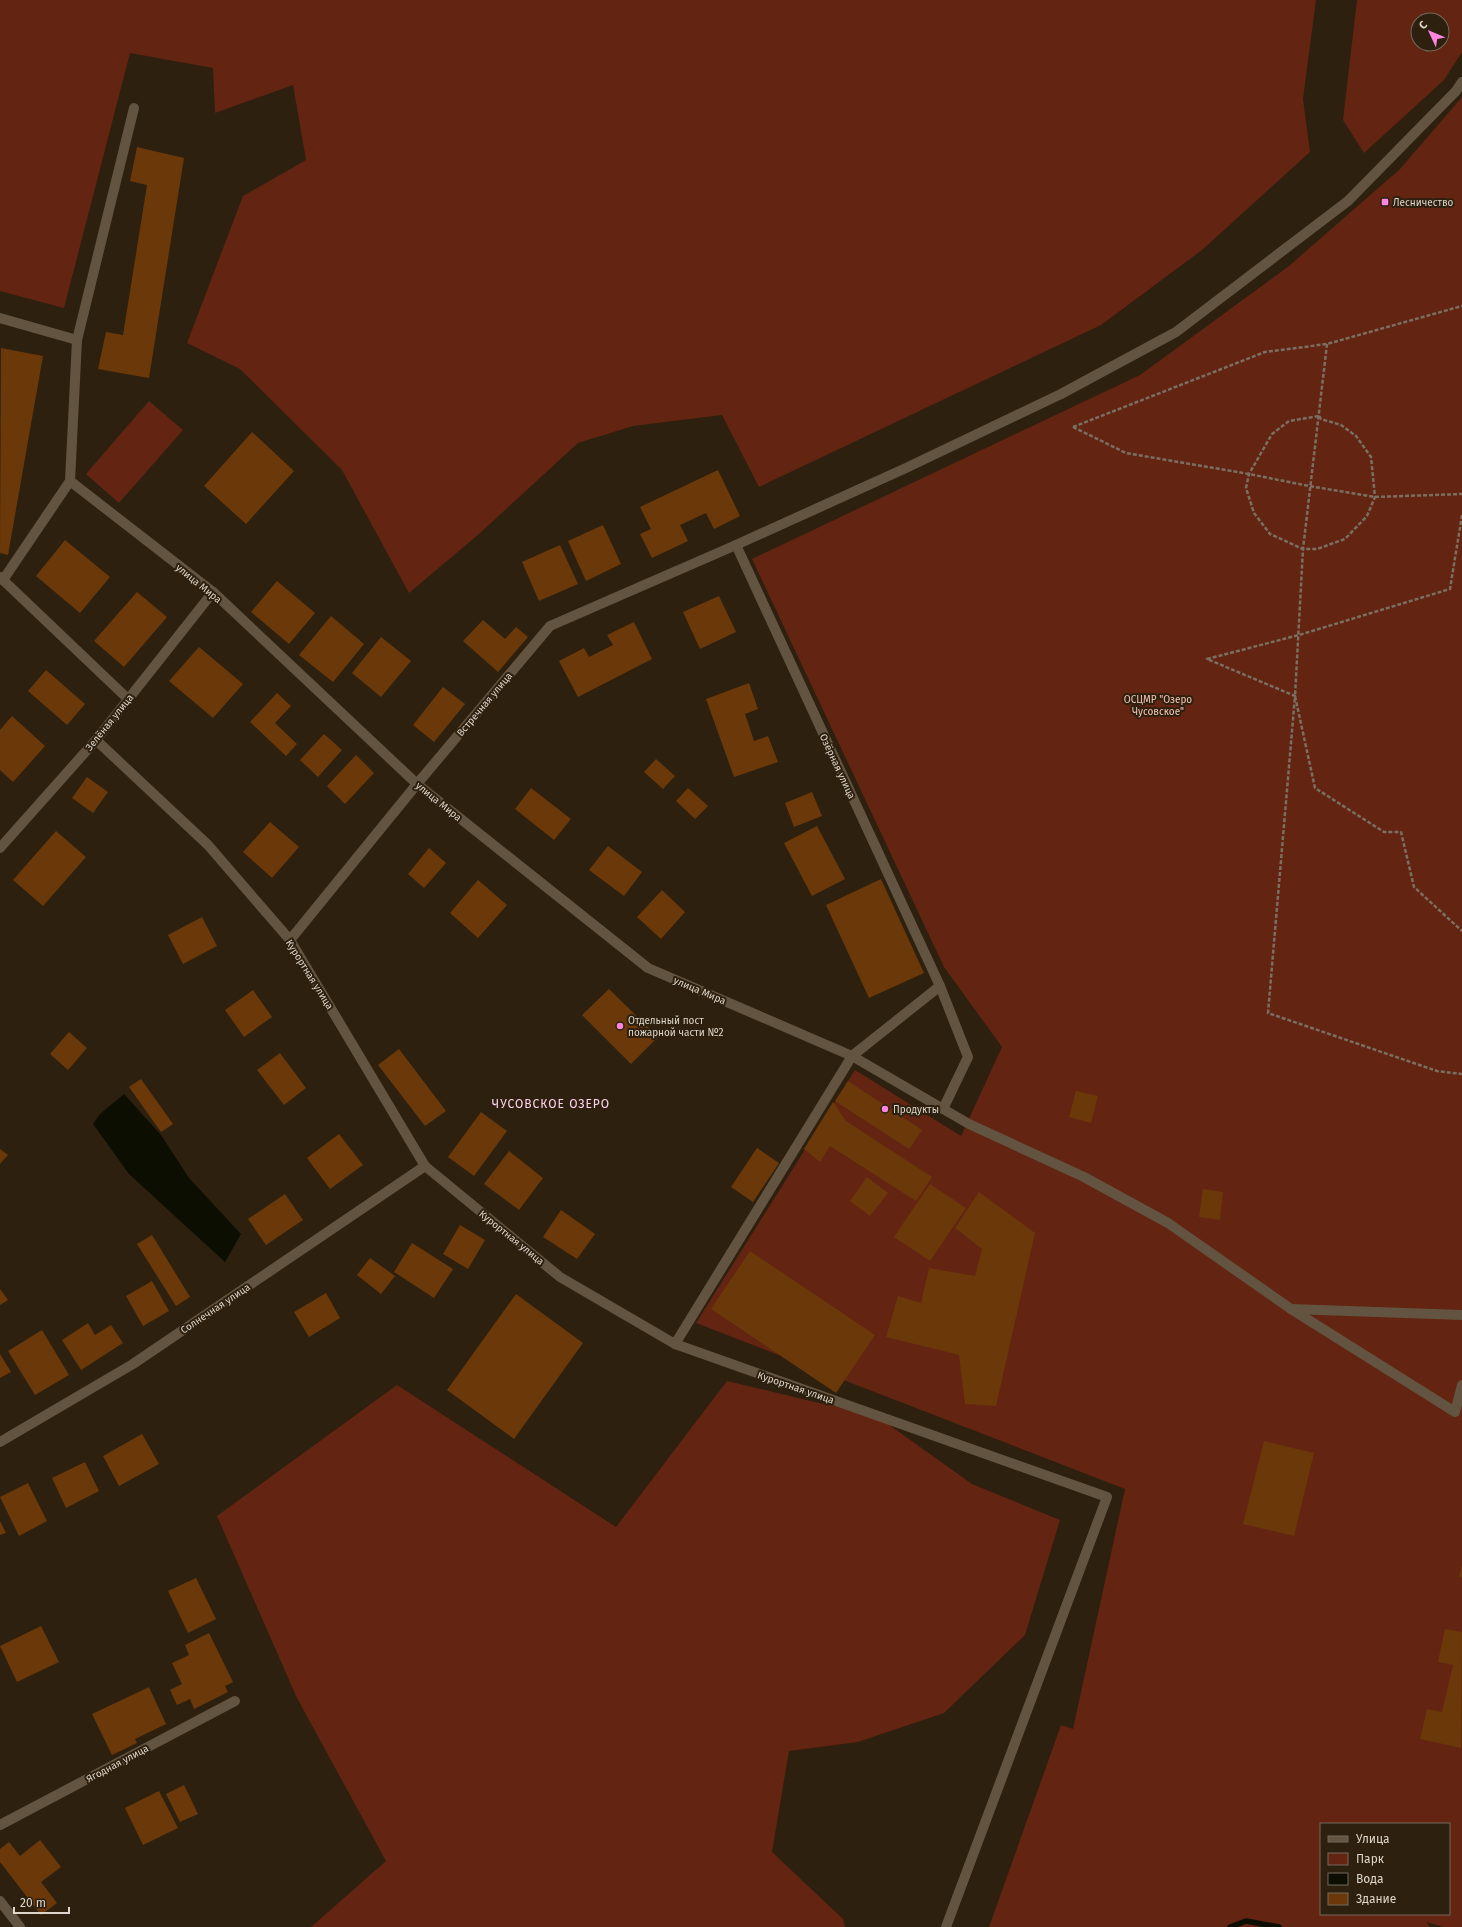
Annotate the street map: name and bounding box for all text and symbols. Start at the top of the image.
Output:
north arrow [1410,12,1450,52]
text: С [1416,18,1431,32]
marker: Лесничество [1380,197,1390,207]
place label: Лесничество [1393,197,1454,209]
street label: улица Мира [173,562,224,606]
street label: Встречная улица [455,670,515,739]
street label: Зелёная улица [83,691,136,753]
park label: ОСЦМР "Озеро Чусовское" [1124,694,1192,718]
street label: Озёрная улица [817,731,858,801]
street label: улица Мира [413,780,464,824]
street label: Курортная улица [283,937,335,1012]
street label: улица Мира [672,975,728,1007]
place label: Отдельный пост пожарной части №2 [628,1015,724,1039]
marker: Отдельный пост пожарной части №2 [615,1021,625,1031]
district label: ЧУСОВСКОЕ ОЗЕРО [492,1097,610,1111]
marker: Продукты [880,1104,890,1114]
place label: Продукты [893,1104,939,1116]
street label: Курортная улица [476,1208,546,1268]
street label: Солнечная улица [179,1281,253,1337]
street label: Курортная улица [756,1369,835,1407]
street label: Ягодная улица [84,1742,151,1785]
legend [1320,1823,1450,1915]
text: Улица [1356,1832,1390,1846]
text: Парк [1356,1852,1385,1866]
text: Вода [1356,1872,1383,1886]
scale bar [14,1889,69,1915]
text: Здание [1356,1892,1396,1906]
text: 20 m [20,1896,46,1910]

